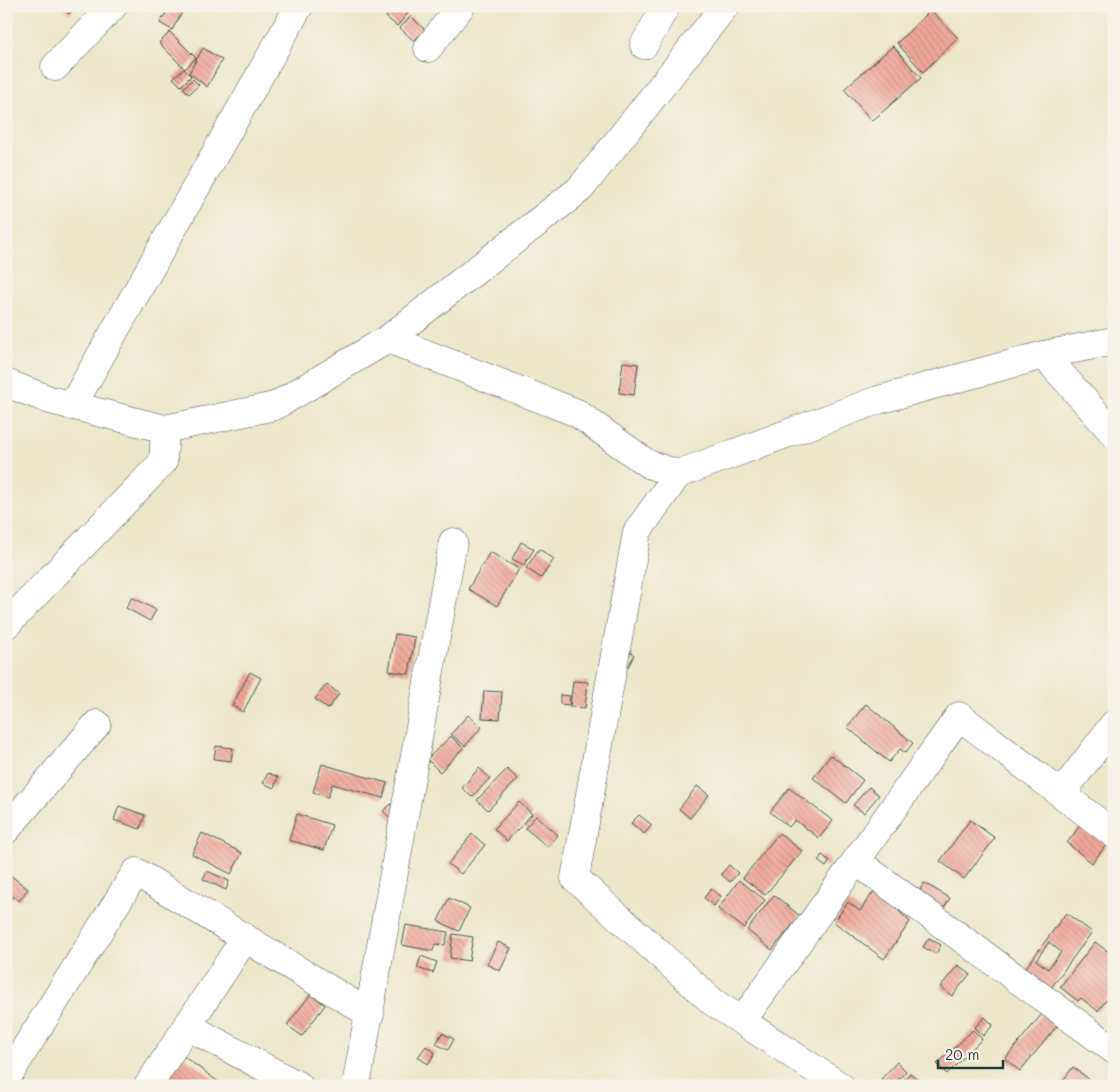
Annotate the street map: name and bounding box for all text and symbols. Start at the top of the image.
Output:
scale bar [938,1037,1002,1069]
text: 20 m [945,1044,979,1064]

